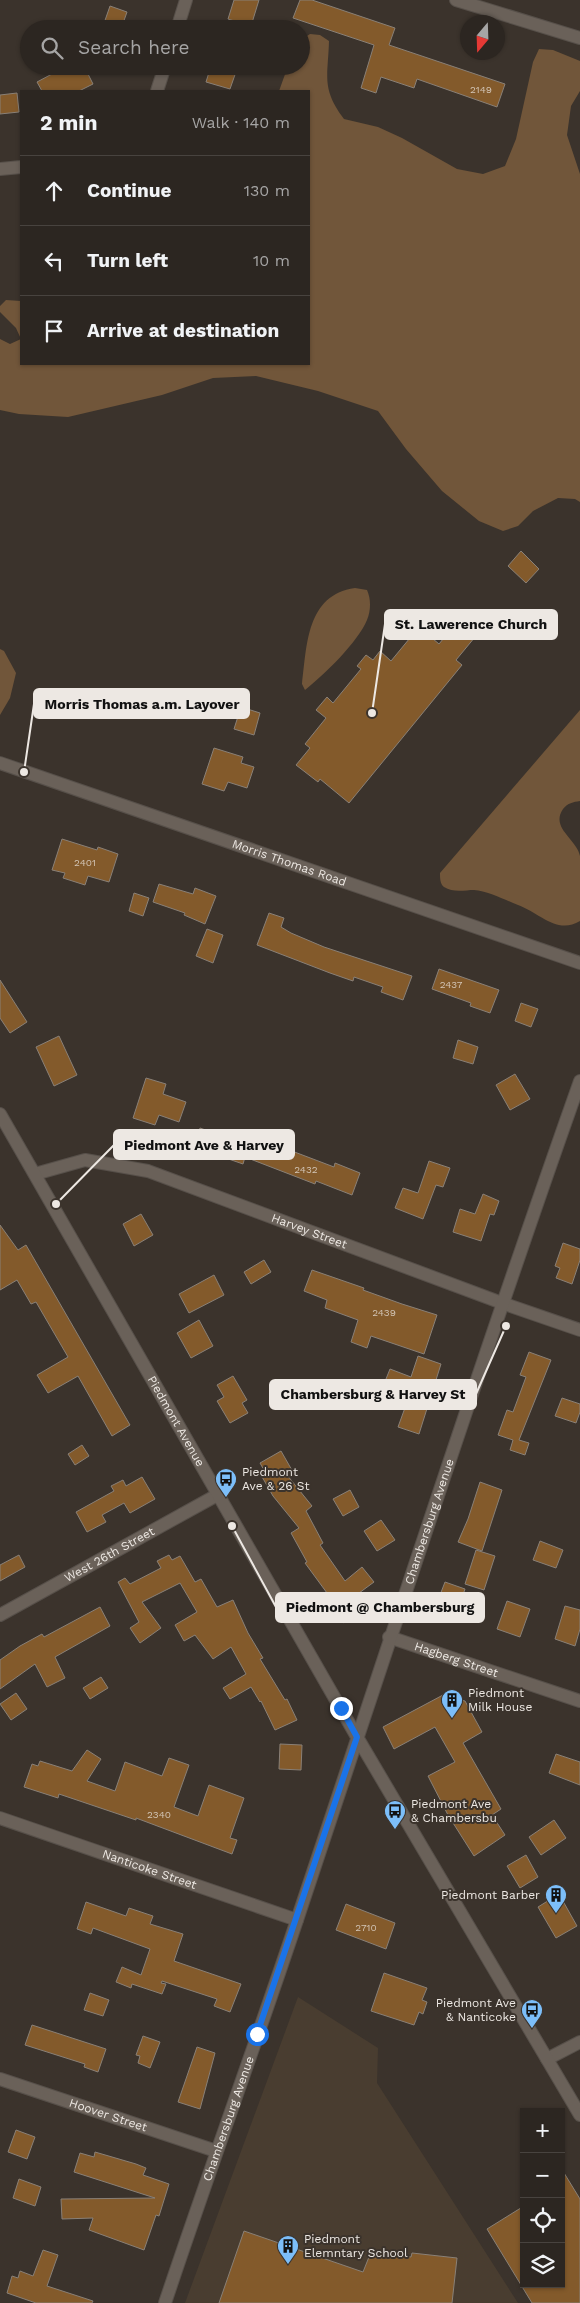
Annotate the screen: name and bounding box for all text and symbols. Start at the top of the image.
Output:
north arrow [460,15,505,60]
search box [20,20,310,75]
icon: search [38,34,66,62]
text: Search here [78,36,189,59]
house number: 2149 [470,84,492,95]
text: 2 min [40,110,97,135]
text: Walk · 140 m [192,113,290,132]
icon: ahead [40,177,68,205]
text: Continue [87,179,171,202]
text: 130 m [244,181,290,200]
icon: left [40,247,68,275]
text: Turn left [87,249,168,272]
text: 10 m [253,251,290,270]
icon: arrive [40,317,68,345]
text: Arrive at destination [87,319,279,342]
callout: St. Lawerence Church [385,610,557,639]
text: St. Lawerence Church [395,616,547,632]
callout: Morris Thomas a.m. Layover [34,689,249,718]
text: Morris Thomas a.m. Layover [45,696,239,712]
street label: Morris Thomas Road [230,837,348,889]
house number: 2401 [74,857,96,868]
house number: 2437 [440,979,463,990]
callout: Piedmont Ave & Harvey [114,1130,294,1159]
text: Piedmont Ave & Harvey [124,1137,284,1153]
house number: 2432 [294,1164,318,1175]
street label: Harvey Street [270,1211,349,1252]
house number: 2439 [372,1307,396,1318]
street label: Piedmont Avenue [145,1373,208,1469]
callout: Chambersburg & Harvey St [270,1380,476,1409]
text: Chambersburg & Harvey St [281,1386,465,1402]
street label: Chambersburg Avenue [402,1457,457,1586]
place label: Piedmont Ave & 26 St [242,1465,309,1493]
bus stop icon: Piedmont Ave & 26 St [214,1467,238,1498]
street label: West 26th Street [62,1524,157,1585]
callout: Piedmont @ Chambersburg [276,1593,484,1622]
text: Piedmont @ Chambersburg [286,1599,474,1615]
street label: Hagberg Street [413,1639,500,1680]
place label: Piedmont Milk House [468,1686,532,1714]
building icon: Piedmont Milk House [440,1688,464,1719]
route end [330,1697,353,1720]
place label: Piedmont Ave & Chambersbu [411,1797,497,1825]
bus stop icon: Piedmont Ave & Chambersbu [383,1799,407,1830]
house number: 2340 [147,1809,171,1820]
street label: Nanticoke Street [100,1847,198,1892]
building icon: Piedmont Barber [544,1883,568,1914]
place label: Piedmont Barber [441,1888,540,1902]
house number: 2710 [355,1922,377,1933]
place label: Piedmont Ave & Nanticoke [436,1996,516,2024]
bus stop icon: Piedmont Ave & Nanticoke [520,1998,544,2029]
route start [246,2023,269,2046]
street label: Chambersburg Avenue [200,2054,257,2183]
street label: Hoover Street [67,2096,149,2135]
map controls [520,2108,565,2288]
button: + [520,2108,565,2153]
button: − [520,2153,565,2198]
button: locate [520,2198,565,2243]
place label: Piedmont Elemntary School [304,2232,408,2260]
building icon: Piedmont Elemntary School [276,2234,300,2265]
button: layers [520,2243,565,2288]

